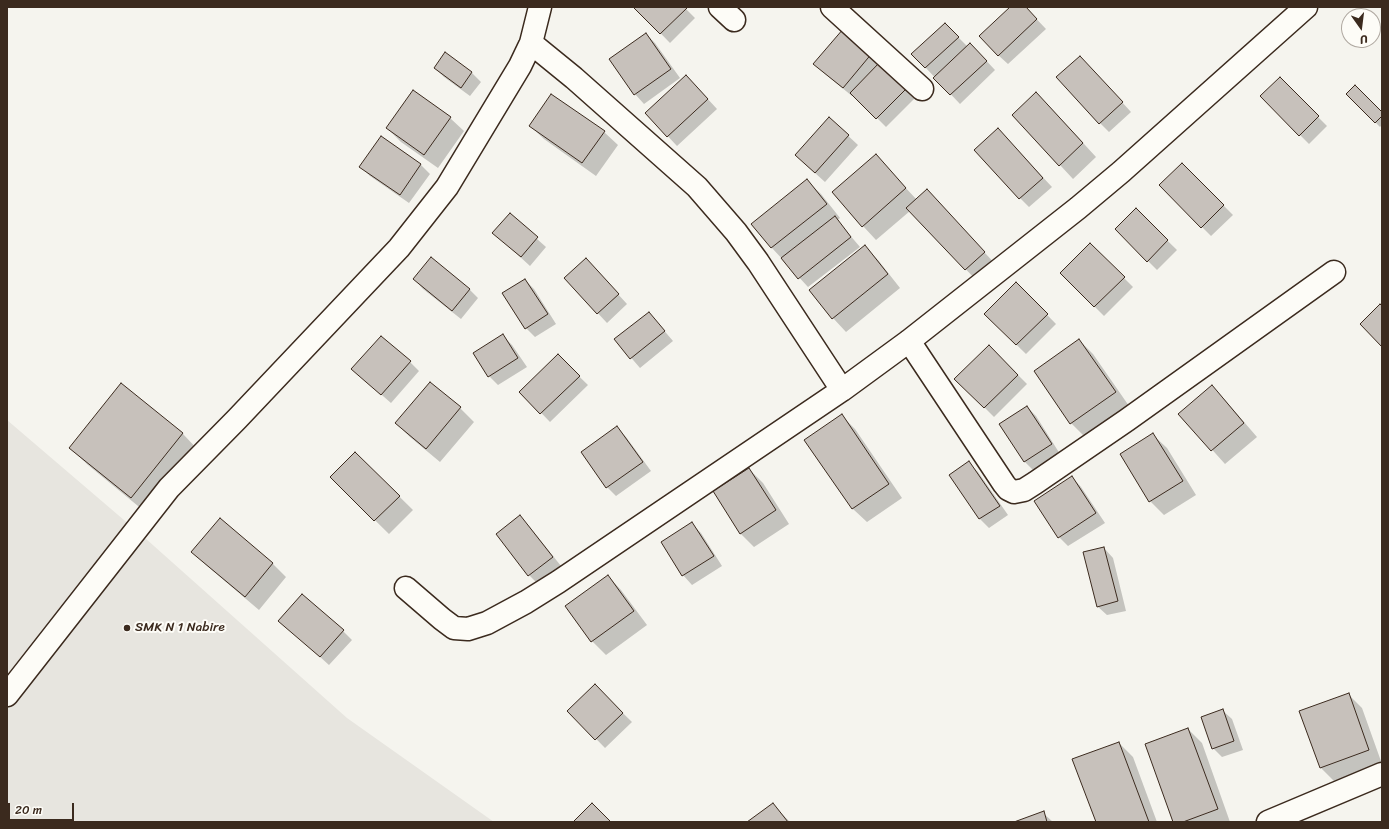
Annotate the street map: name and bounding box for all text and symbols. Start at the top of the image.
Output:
north arrow [1341,8,1381,48]
text: U [1358,29,1370,49]
place label: SMK N 1 Nabire [135,620,225,636]
marker: SMK N 1 Nabire [122,623,132,633]
scale bar [10,795,76,821]
text: 20 m [15,799,42,821]

